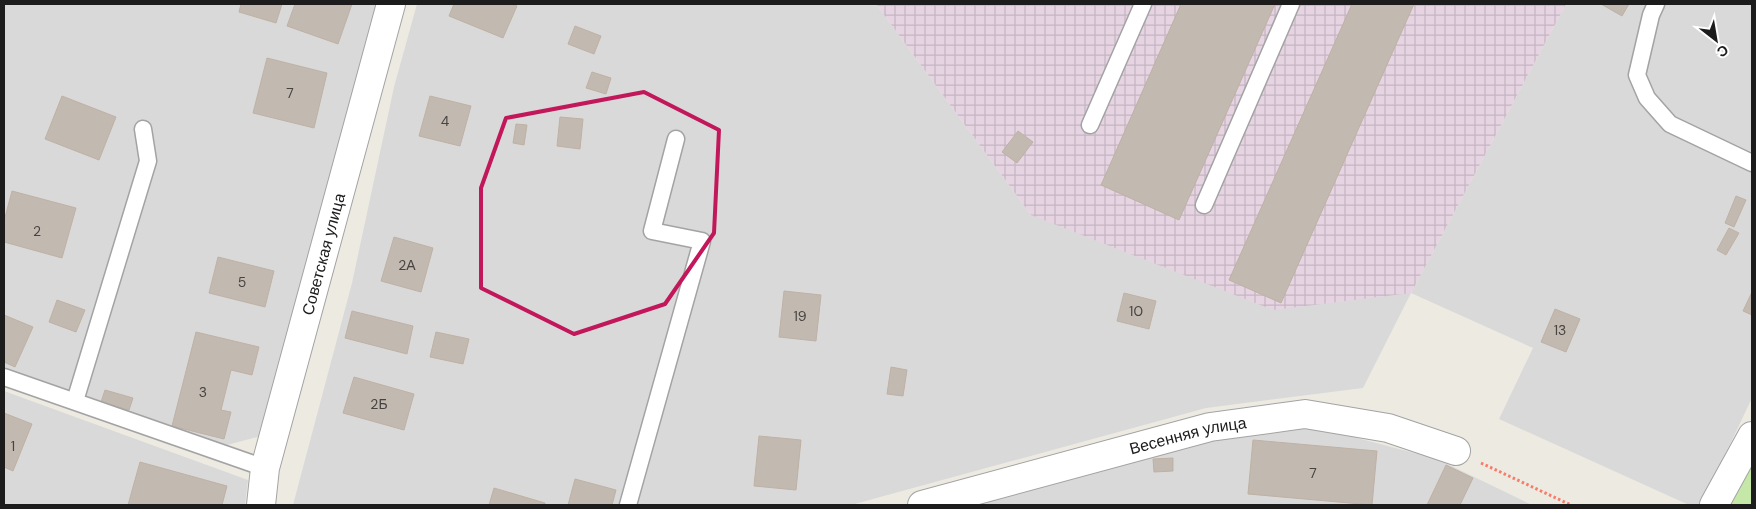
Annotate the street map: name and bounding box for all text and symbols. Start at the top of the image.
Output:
north arrow [1691,15,1741,65]
text: С [1714,41,1732,61]
house number: 7 [286,84,294,102]
house number: 4 [441,112,450,130]
street label: Советская улица [297,191,350,317]
house number: 2 [33,222,41,240]
house number: 2А [398,256,416,274]
house number: 5 [238,273,246,291]
house number: 10 [1129,302,1143,320]
house number: 19 [793,307,807,325]
house number: 13 [1554,321,1566,339]
house number: 3 [199,383,207,401]
house number: 2Б [370,395,388,413]
street label: Весенняя улица [1127,412,1248,459]
house number: 1 [11,437,15,455]
house number: 7 [1309,464,1317,482]

